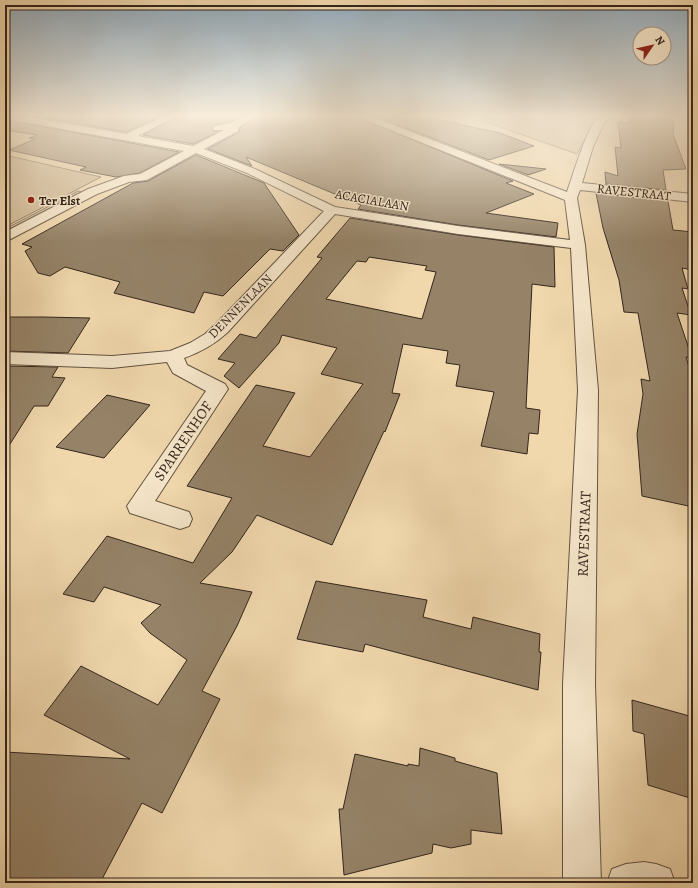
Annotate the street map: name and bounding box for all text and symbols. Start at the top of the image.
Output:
north arrow [632,26,672,66]
text: N [651,33,668,48]
street label: RAVESTRAAT [596,180,672,204]
street label: ACACIALAAN [333,185,410,215]
place label: Ter Elst [39,192,81,209]
marker: Ter Elst [26,195,36,205]
street label: DENNENLAAN [204,270,276,342]
street label: SPARRENHOF [149,397,217,485]
street label: RAVESTRAAT [573,490,596,577]

